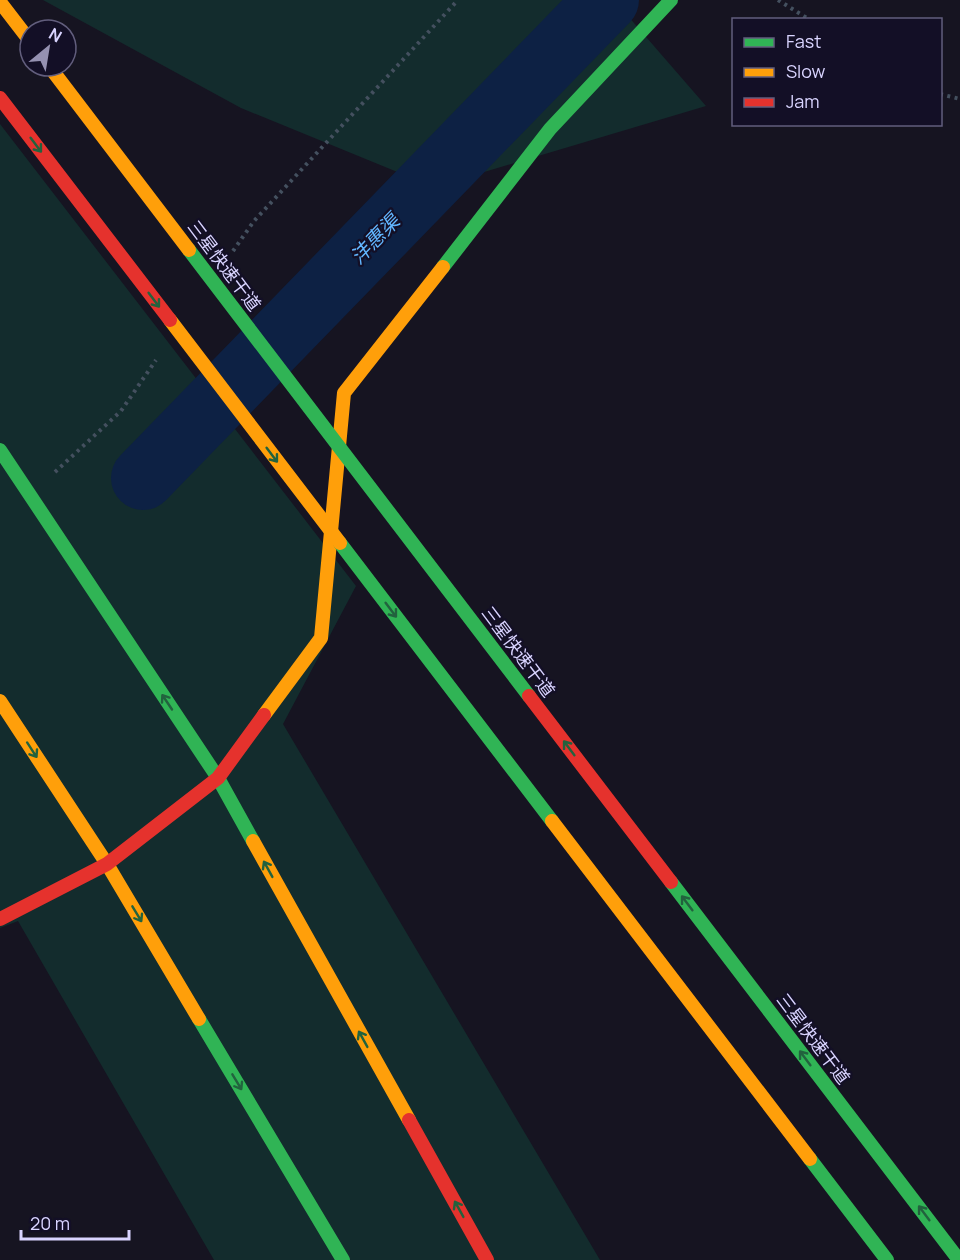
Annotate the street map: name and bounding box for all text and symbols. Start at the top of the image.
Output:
north arrow [18,18,78,78]
legend [732,18,942,126]
text: N [45,23,66,47]
text: Fast [786,29,821,53]
text: Slow [786,59,826,83]
text: Jam [786,89,820,113]
one-way arrow [29,137,42,153]
water label: 沣惠渠 [344,206,407,270]
street label: 三星快速干道 [183,215,267,316]
one-way arrow [147,292,160,308]
one-way arrow [266,447,279,463]
street label: 三星快速干道 [477,601,561,702]
one-way arrow [384,602,397,618]
one-way arrow [161,694,173,711]
one-way arrow [27,741,39,758]
one-way arrow [563,741,575,757]
one-way arrow [262,861,274,878]
one-way arrow [681,896,694,912]
one-way arrow [132,905,144,922]
street label: 三星快速干道 [772,988,856,1089]
one-way arrow [357,1031,369,1048]
one-way arrow [799,1051,812,1067]
one-way arrow [231,1073,243,1090]
one-way arrow [452,1201,464,1218]
scale bar [21,1203,129,1241]
one-way arrow [917,1206,930,1222]
text: 20 m [30,1211,70,1235]

